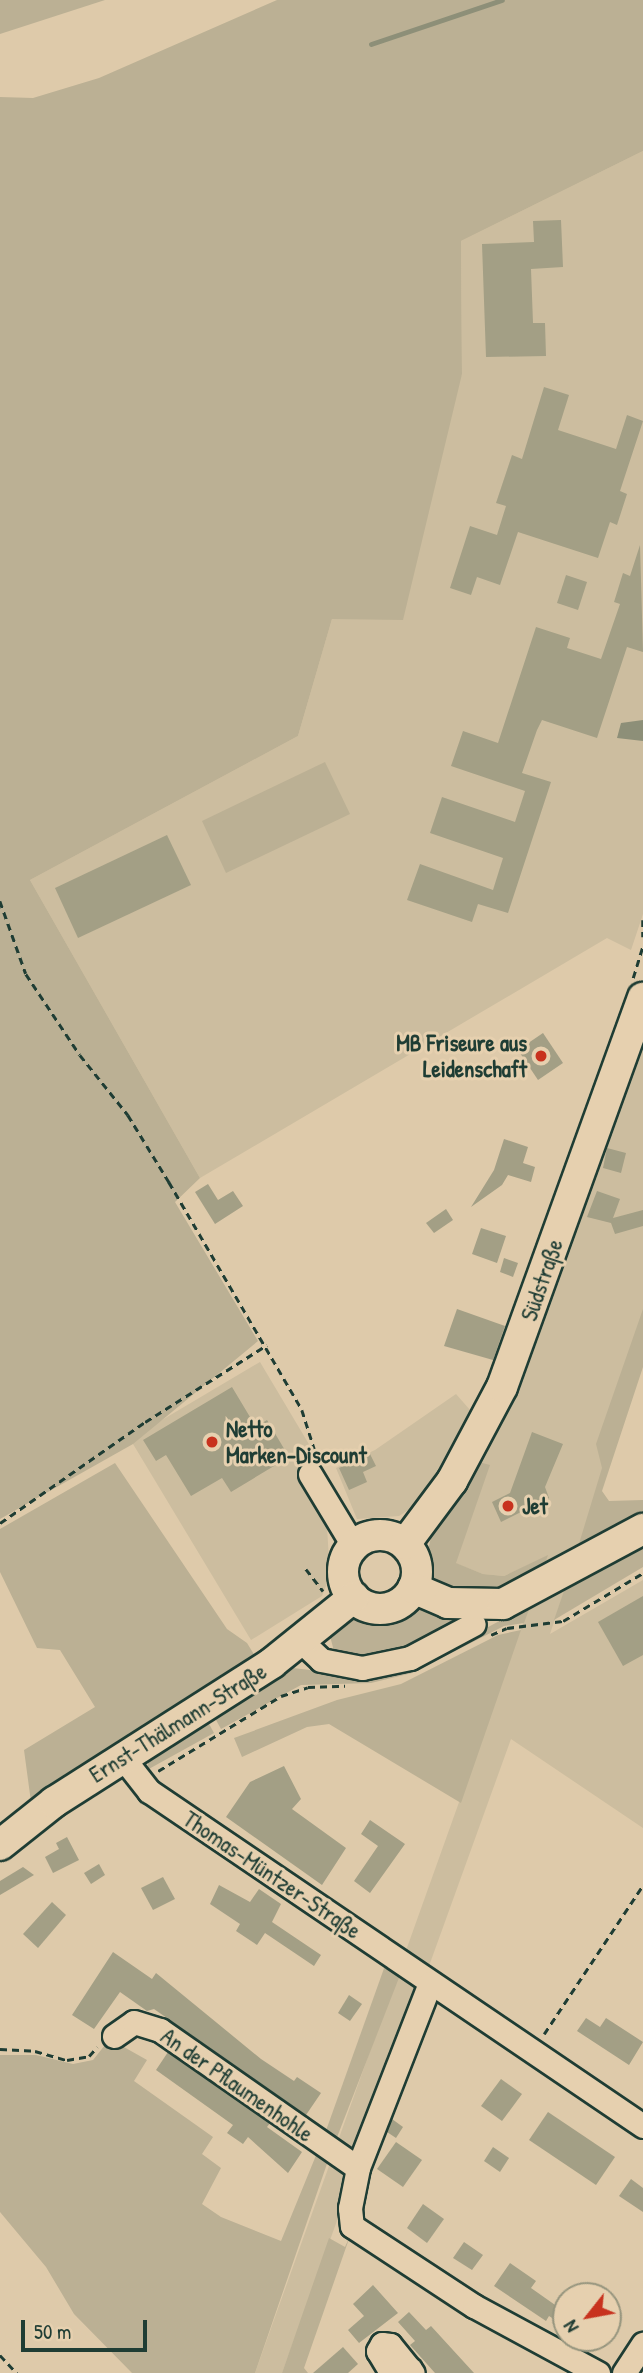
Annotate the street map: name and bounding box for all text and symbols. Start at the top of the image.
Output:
place label: MB Friseure aus Leidenschaft [396,1029,527,1083]
marker: MB Friseure aus Leidenschaft [533,1048,549,1064]
street label: Südstraße [515,1235,569,1325]
place label: Netto Marken-Discount [226,1415,367,1469]
marker: Netto Marken-Discount [204,1434,220,1450]
place label: Jet [522,1492,548,1520]
marker: Jet [500,1498,516,1514]
street label: Ernst-Thälmann-Straße [84,1657,272,1789]
street label: Thomas-Müntzer-Straße [178,1805,366,1945]
street label: An der Pflaumenhohle [156,2022,318,2148]
north arrow [552,2282,622,2352]
scale bar [24,2306,150,2350]
text: N [557,2316,584,2338]
text: 50 m [34,2317,71,2346]

